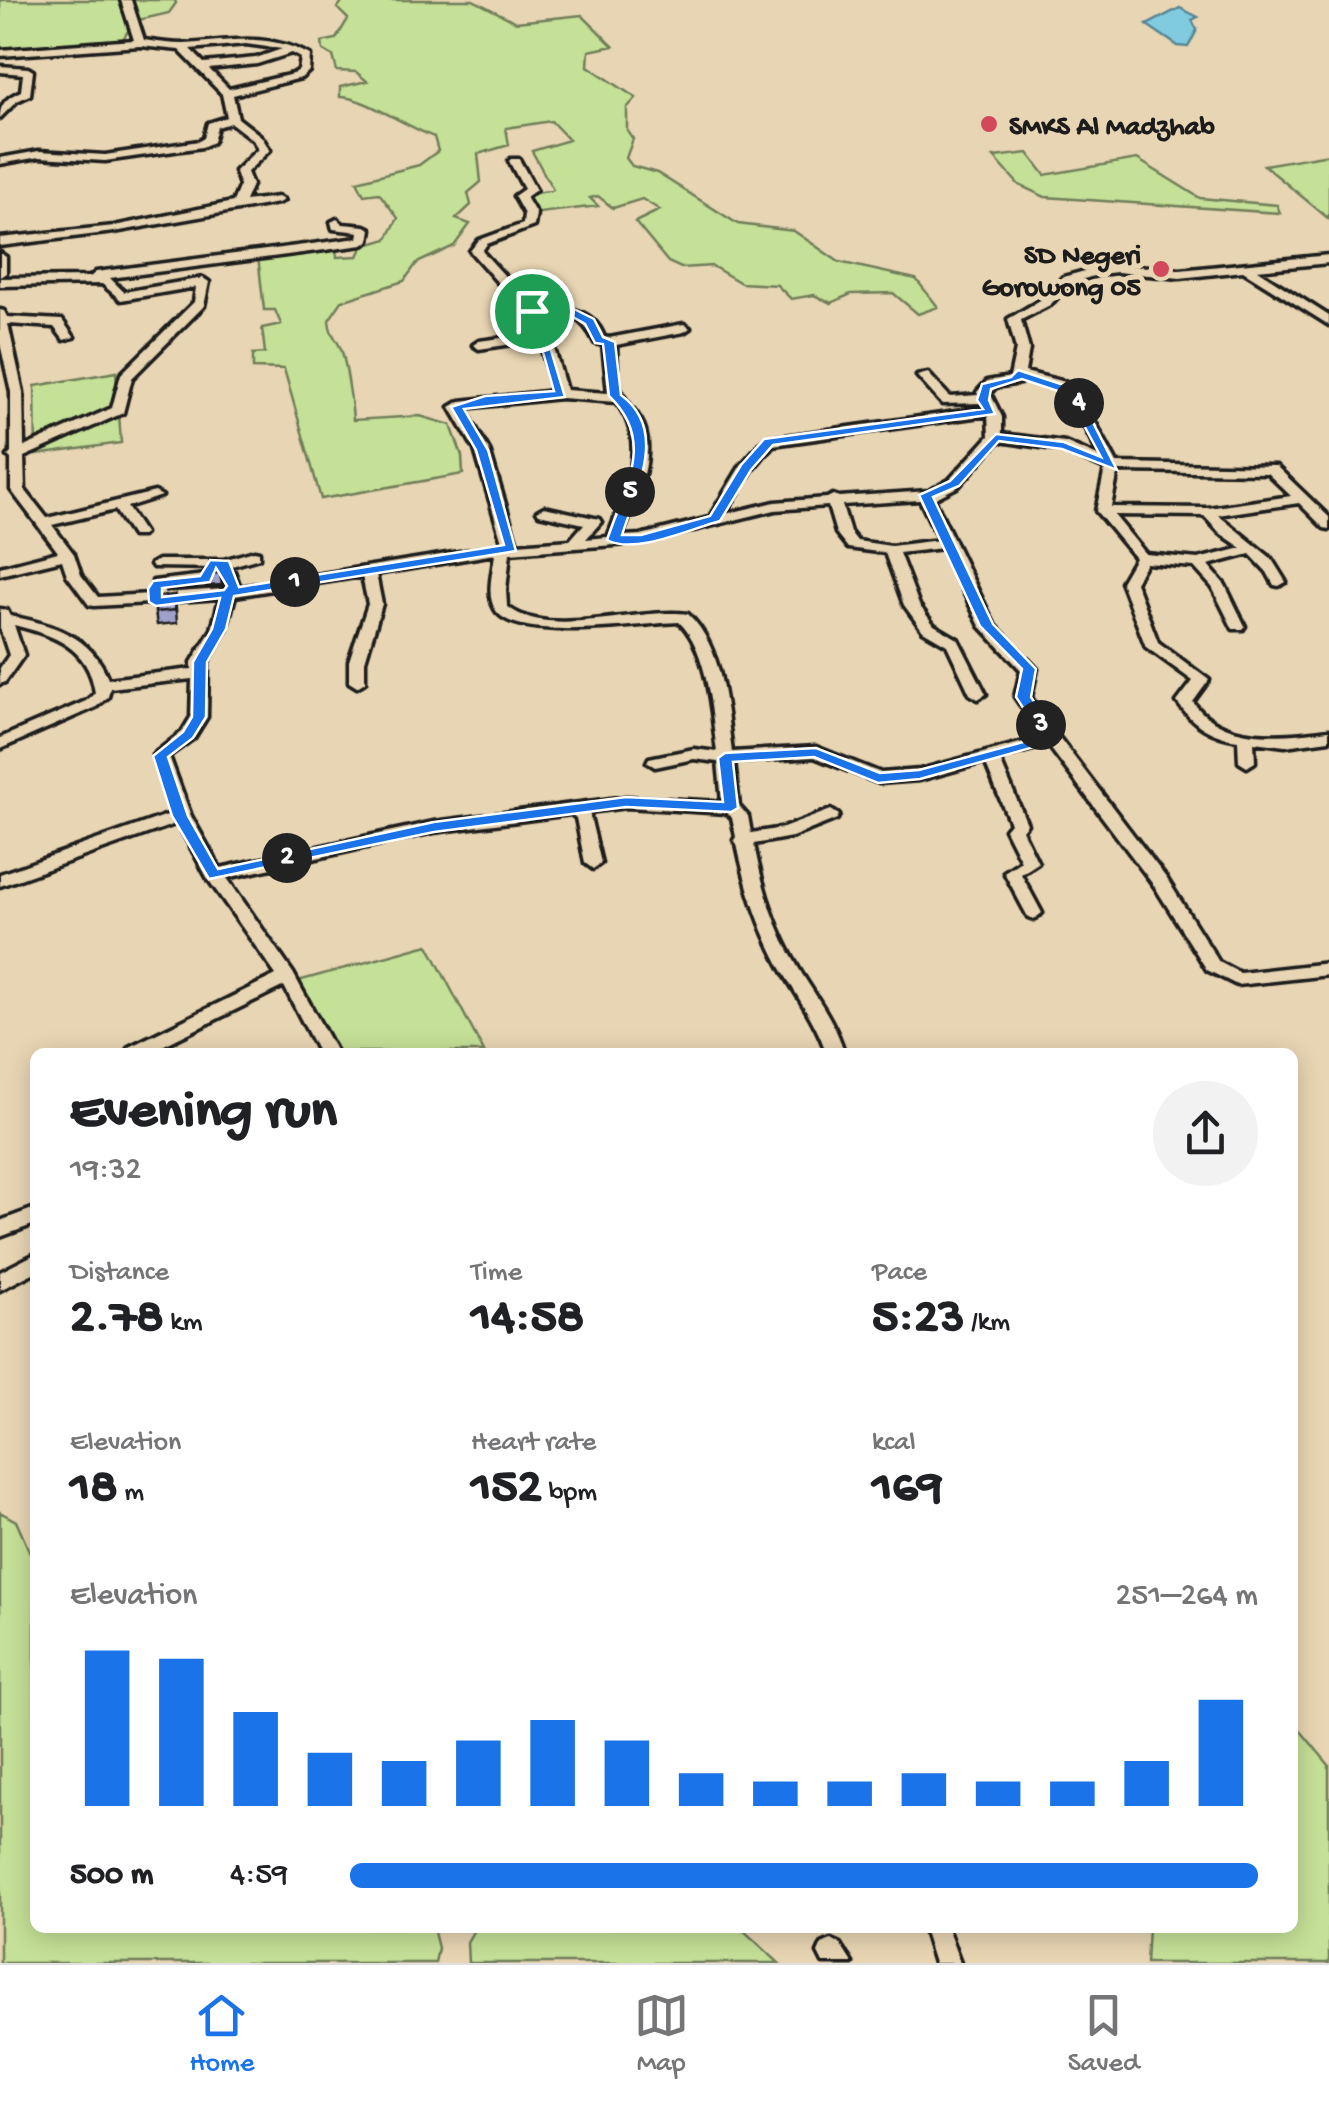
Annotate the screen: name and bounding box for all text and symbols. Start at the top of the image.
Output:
place label: SMKS Al Madzhab [1009,112,1215,145]
marker: SMKS Al Madzhab [978,113,1000,135]
place label: SD Negeri Gorowong 05 [982,241,1141,306]
marker: SD Negeri Gorowong 05 [1150,258,1172,280]
pin [490,269,575,354]
icon: arrive [505,284,560,339]
pin: 4 [1054,378,1104,428]
text: 4 [1072,386,1086,419]
pin: 5 [605,467,655,517]
text: 5 [623,475,637,508]
pin: 1 [270,557,320,607]
text: 1 [289,565,301,598]
pin: 3 [1016,700,1066,750]
text: 3 [1034,708,1048,741]
pin: 2 [262,833,312,883]
text: 2 [280,841,294,874]
button: share [1153,1081,1258,1186]
text: Evening run [70,1082,337,1146]
text: 19:32 [70,1152,141,1190]
text: Distance [70,1257,169,1290]
text: Time [471,1257,522,1290]
text: Pace [872,1257,927,1290]
text: 2.78 [70,1290,164,1349]
text: 14:58 [471,1290,584,1349]
text: 5:23 [872,1290,964,1349]
text: km [164,1307,203,1340]
text: /km [964,1307,1010,1340]
text: Elevation [70,1427,181,1460]
text: Heart rate [471,1427,596,1460]
text: kcal [872,1427,916,1460]
text: 18 [70,1460,118,1519]
text: 152 [471,1460,542,1519]
text: 169 [872,1460,943,1519]
text: m [118,1477,144,1510]
text: bpm [542,1477,597,1510]
text: Elevation [70,1578,197,1616]
text: 251–264 m [1116,1578,1258,1616]
text: 500 m [70,1857,153,1895]
text: 4:59 [230,1857,288,1895]
tab: Home [190,1988,254,2081]
tab: Map [634,1988,689,2081]
tab: Saved [1068,1988,1139,2081]

